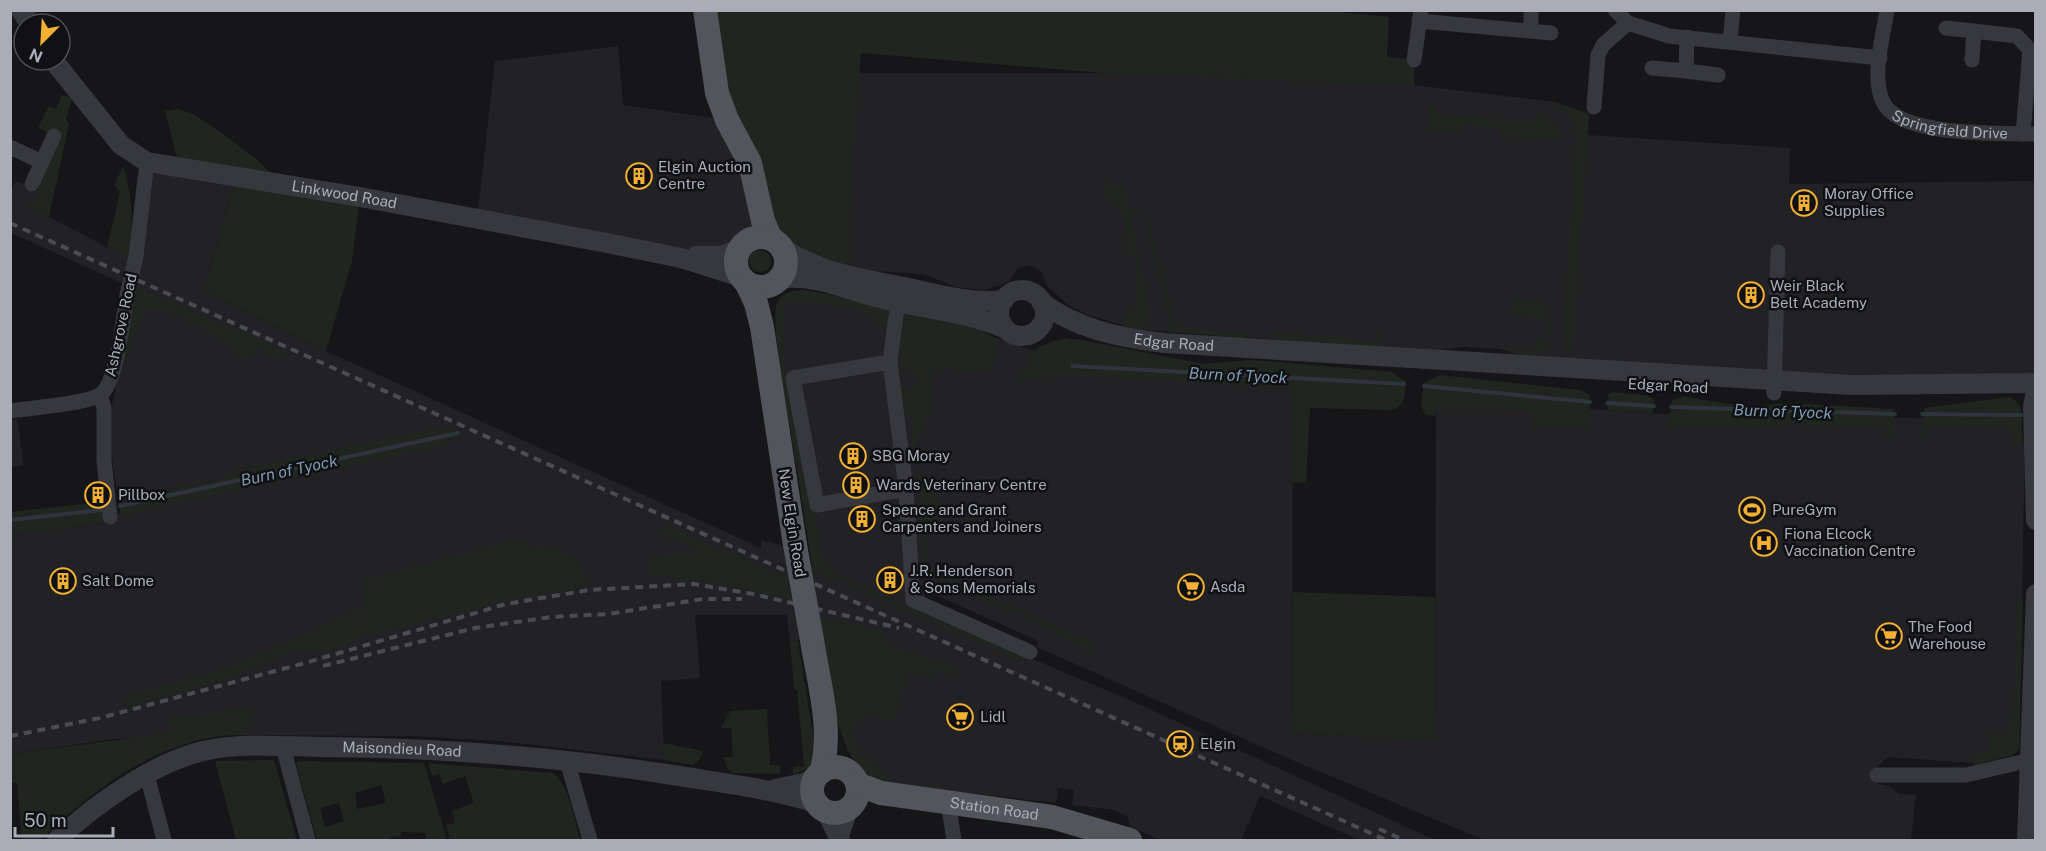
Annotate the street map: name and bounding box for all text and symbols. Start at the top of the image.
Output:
north arrow [12,12,72,72]
text: N [27,44,46,66]
street label: Springfield Drive [1889,106,2008,142]
place label: Elgin Auction Centre [658,158,751,192]
building icon: Elgin Auction Centre [624,161,654,191]
street label: Linkwood Road [291,177,398,212]
place label: Moray Office Supplies [1824,185,1914,219]
building icon: Moray Office Supplies [1789,188,1819,218]
street label: Ashgrove Road [101,272,140,378]
place label: Weir Black Belt Academy [1770,277,1867,311]
building icon: Weir Black Belt Academy [1736,280,1766,310]
street label: Edgar Road [1132,330,1215,354]
water label: Burn of Tyock [1188,363,1288,388]
street label: Edgar Road [1627,375,1709,396]
water label: Burn of Tyock [1733,400,1833,423]
building icon: SBG Moray [838,441,868,471]
place label: SBG Moray [872,447,950,464]
water label: Burn of Tyock [239,451,340,490]
street label: New Elgin Road [776,467,809,578]
building icon: Wards Veterinary Centre [841,470,871,500]
place label: Wards Veterinary Centre [876,476,1047,493]
building icon: Pillbox [83,480,113,510]
place label: Pillbox [118,486,166,503]
sports icon: PureGym [1737,495,1767,525]
place label: Spence and Grant Carpenters and Joiners [882,501,1042,535]
place label: PureGym [1772,501,1837,518]
building icon: Spence and Grant Carpenters and Joiners [847,504,877,534]
place label: Fiona Elcock Vaccination Centre [1784,525,1916,559]
hospital icon: Fiona Elcock Vaccination Centre [1749,528,1779,558]
place label: J.R. Henderson & Sons Memorials [910,562,1035,596]
building icon: J.R. Henderson & Sons Memorials [875,565,905,595]
building icon: Salt Dome [48,566,78,596]
place label: Salt Dome [82,572,154,589]
supermarket icon: Asda [1176,572,1206,602]
place label: Asda [1210,578,1245,595]
place label: The Food Warehouse [1908,618,1986,652]
supermarket icon: The Food Warehouse [1874,621,1904,651]
supermarket icon: Lidl [945,702,975,732]
place label: Lidl [980,708,1006,725]
station icon: Elgin [1165,729,1195,759]
place label: Elgin [1200,735,1236,752]
street label: Maisondieu Road [342,738,462,760]
street label: Station Road [949,794,1040,823]
scale bar [15,800,112,838]
text: 50 m [24,810,67,831]

